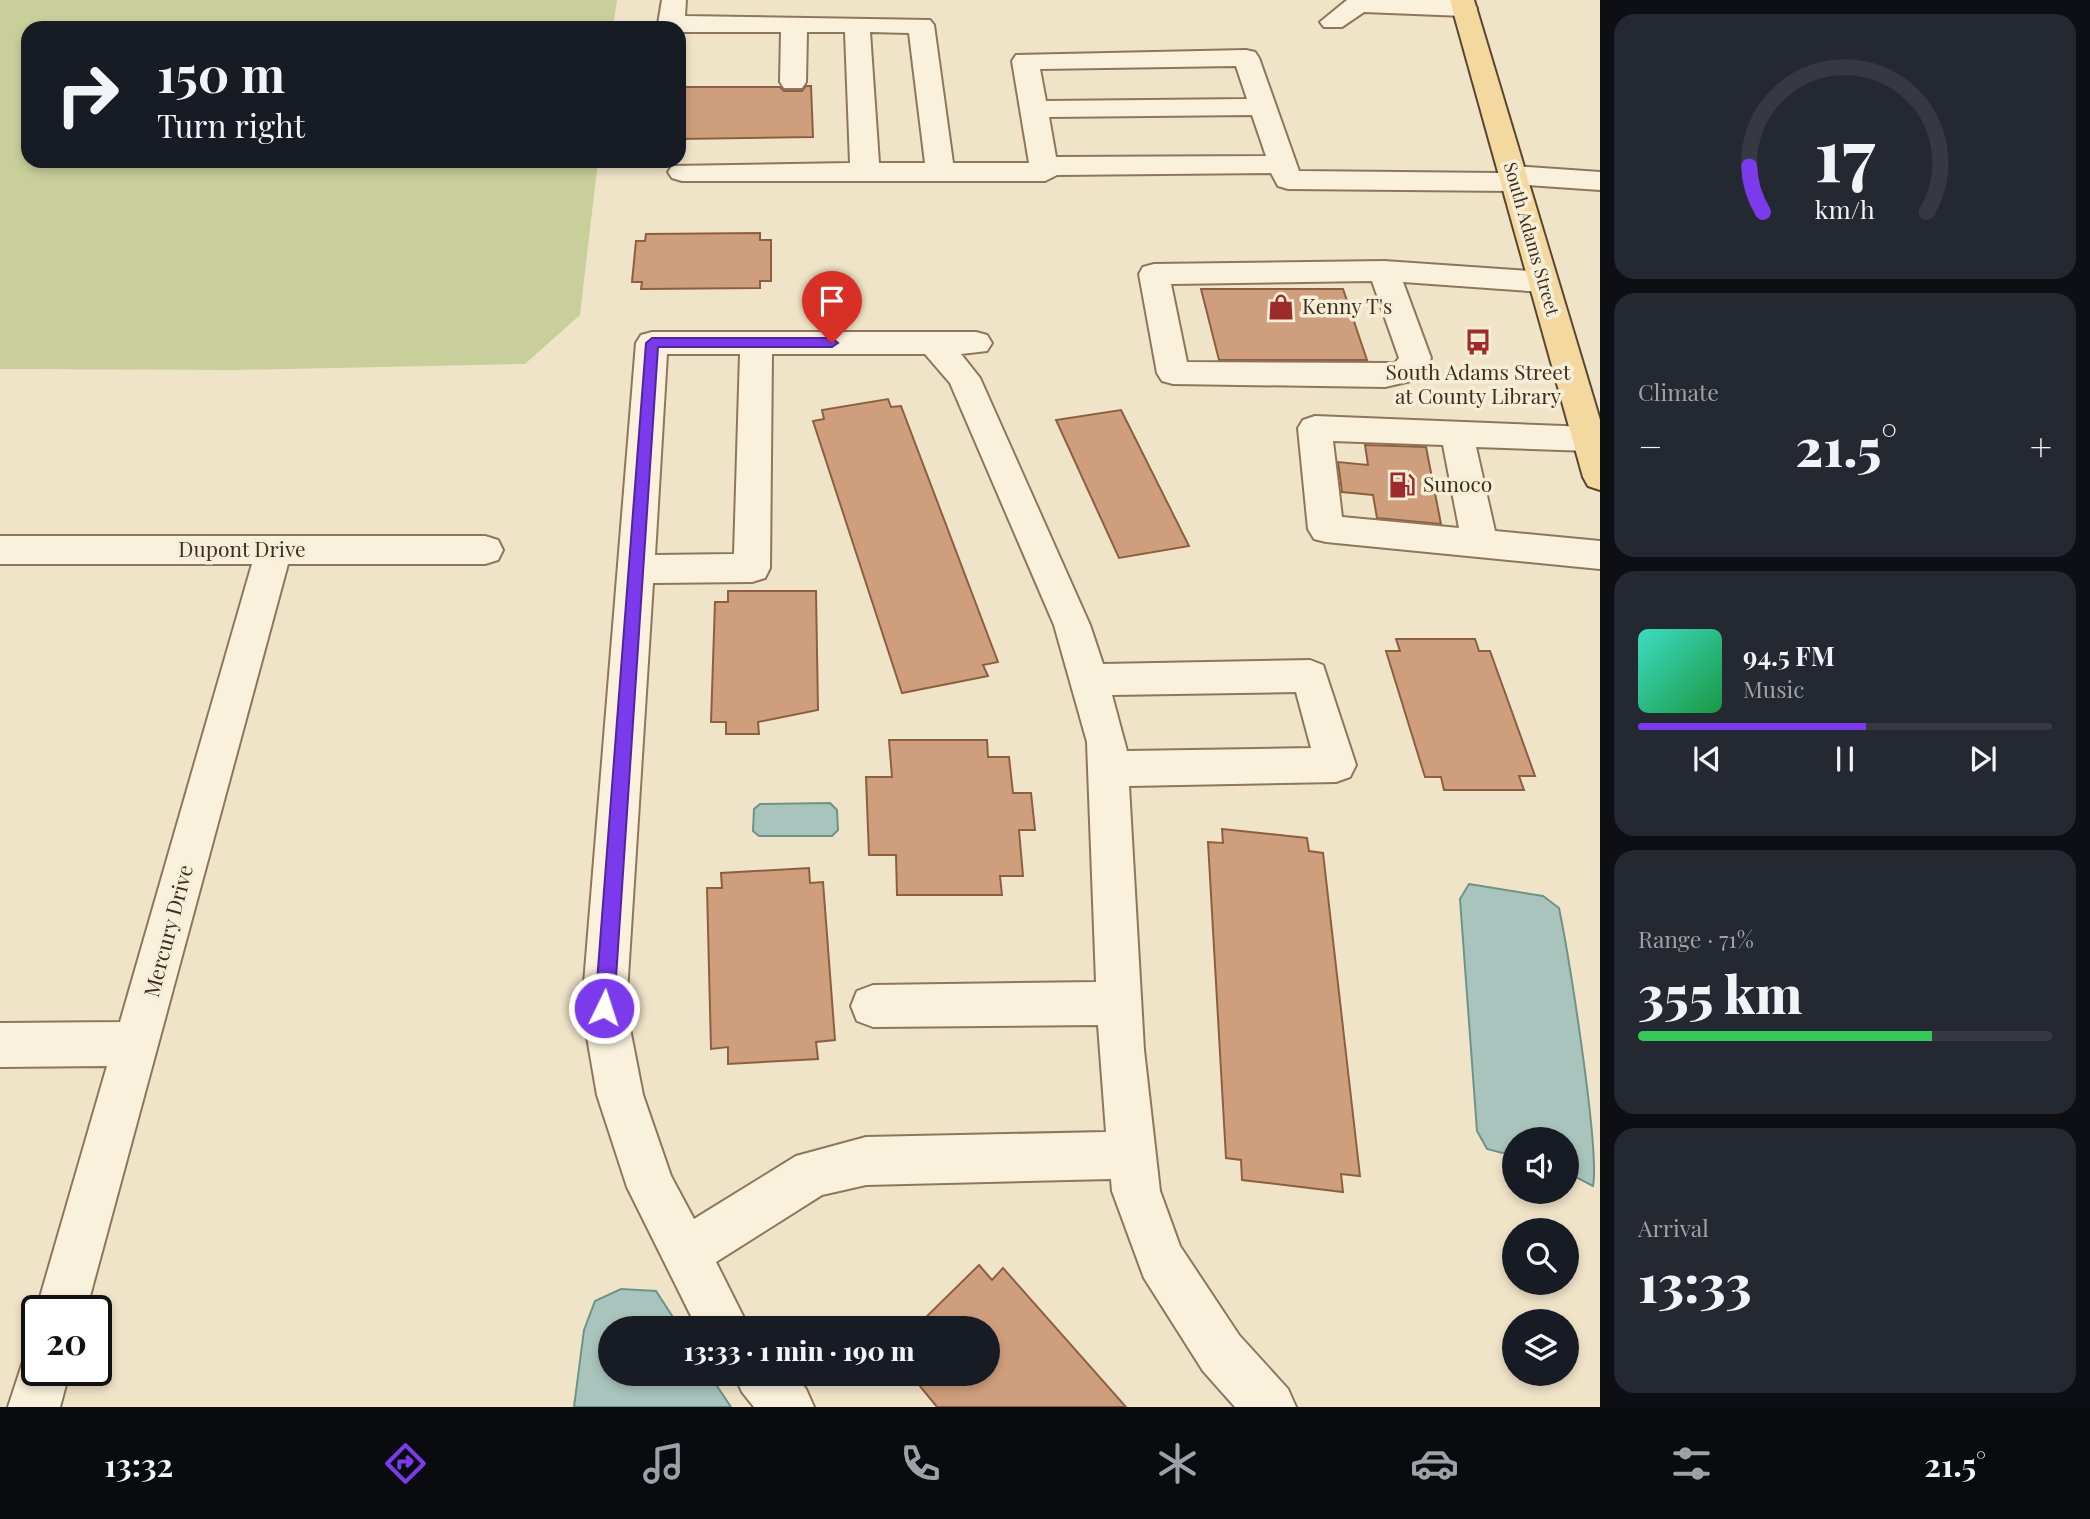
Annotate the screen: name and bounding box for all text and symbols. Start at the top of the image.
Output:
text: 150 m [157,40,285,105]
icon: right [42,49,133,140]
text: Turn right [157,103,305,146]
text: 17 [1814,104,1876,201]
street label: South Adams Street [1499,159,1566,319]
text: km/h [1815,192,1875,225]
pin [802,271,862,343]
icon: arrive [813,282,851,320]
place label: Kenny T's [1302,291,1392,319]
shop icon: Kenny T's [1266,292,1296,322]
bus stop icon: South Adams Street at County Library [1463,327,1493,357]
place label: South Adams Street at County Library [1386,357,1571,409]
text: Climate [1638,376,1719,407]
text: 21.5° [1795,411,1897,480]
text: − [1638,420,1663,471]
text: + [2030,420,2052,471]
place label: Sunoco [1423,469,1492,497]
fuel station icon: Sunoco [1387,470,1417,500]
street label: Dupont Drive [178,534,306,562]
text: 94.5 FM [1743,638,1835,673]
text: Music [1743,673,1804,704]
icon: previous [1688,740,1726,778]
icon: pause [1826,740,1864,778]
icon: next [1964,740,2002,778]
street label: Mercury Drive [136,861,198,1000]
text: Range · 71% [1638,923,1754,954]
text: 355 km [1638,958,1802,1027]
position arrow [567,971,641,1045]
map controls [1502,1127,1579,1386]
button: sound [1502,1127,1579,1204]
text: Arrival [1638,1212,1709,1243]
button: search [1502,1218,1579,1295]
text: 13:33 [1638,1247,1752,1316]
speed limit sign: 20 [21,1295,112,1386]
button: layers [1502,1309,1579,1386]
text: 13:33 · 1 min · 190 m [684,1333,914,1368]
icon: directions [381,1439,430,1488]
icon: music [639,1439,688,1488]
icon: phone [896,1439,945,1488]
icon: climate [1153,1439,1202,1488]
icon: car [1410,1439,1459,1488]
icon: filters [1667,1439,1716,1488]
text: 13:32 [104,1442,173,1485]
text: 21.5° [1924,1442,1986,1485]

